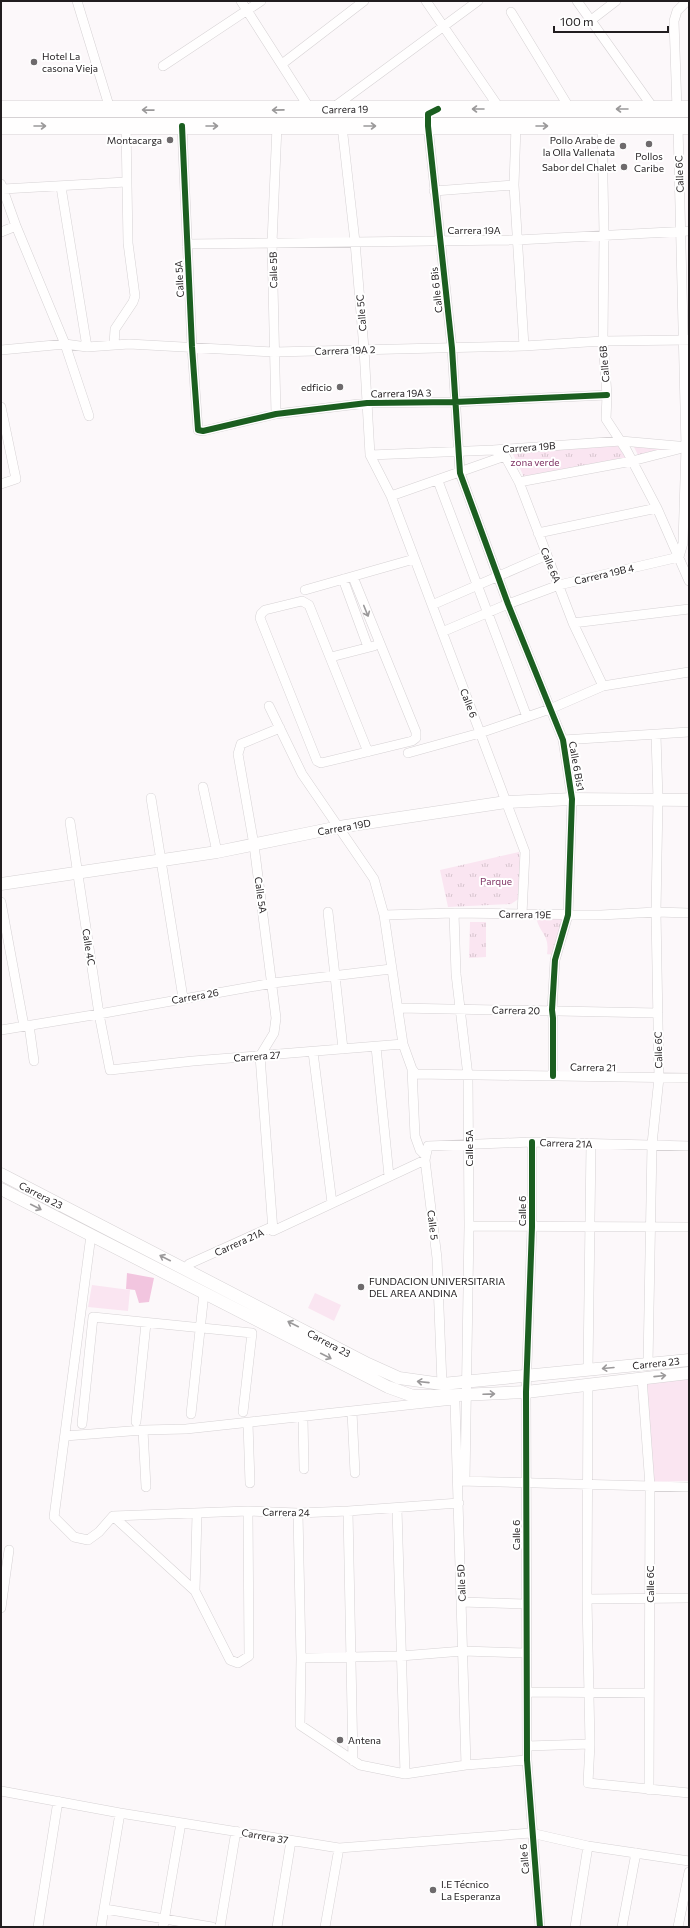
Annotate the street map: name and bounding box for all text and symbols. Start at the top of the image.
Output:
scale bar [554,8,668,34]
text: 100 m [560,14,594,28]
place label: Hotel La casona Vieja [42,50,98,74]
marker: Hotel La casona Vieja [29,57,39,67]
street label: Carrera 19 [322,103,368,115]
one-way arrow [472,105,485,113]
one-way arrow [616,105,629,113]
one-way arrow [142,106,155,114]
one-way arrow [272,106,285,114]
one-way arrow [33,122,46,130]
one-way arrow [205,122,218,130]
one-way arrow [363,122,376,130]
one-way arrow [535,122,548,130]
place label: Montacarga [107,134,162,146]
place label: Pollo Arabe de la Olla Vallenata [543,134,615,158]
marker: Montacarga [165,135,175,145]
marker: Pollos Caribe [644,139,654,149]
marker: Pollo Arabe de la Olla Vallenata [618,141,628,151]
place label: Pollos Caribe [634,150,664,174]
street label: Calle 6C [672,155,686,193]
place label: Sabor del Chalet [542,161,616,173]
marker: Sabor del Chalet [619,162,629,172]
street label: Carrera 19A [447,224,501,236]
street label: Calle 5B [267,251,279,288]
street label: Calle 5A [172,260,186,298]
street label: Calle 6 Bis [428,266,444,313]
street label: Calle 5C [353,294,369,332]
street label: Carrera 19A 2 [314,343,376,357]
street label: Calle 6B [596,345,612,383]
place label: edficio [301,381,332,393]
marker: edficio [335,382,345,392]
street label: Carrera 19A 3 [370,386,432,400]
street label: Carrera 19B [502,439,556,455]
park label: zona verde [511,456,559,468]
street label: Calle 6A [538,546,564,585]
street label: Carrera 19B 4 [573,561,635,587]
one-way arrow [363,604,371,616]
street label: Calle 6 [458,687,480,719]
street label: Calle 6 Bis1 [567,740,587,792]
street label: Carrera 19D [316,816,372,838]
park label: Parque [480,875,512,887]
street label: Calle 5A [252,876,270,914]
street label: Carrera 19E [499,908,551,920]
street label: Calle 4C [80,928,98,966]
street label: Carrera 26 [170,986,220,1006]
street label: Carrera 20 [492,1004,540,1016]
street label: Calle 6C [652,1031,664,1069]
street label: Carrera 27 [233,1048,281,1064]
street label: Carrera 21 [570,1061,616,1073]
street label: Calle 5A [463,1130,475,1166]
street label: Carrera 21A [539,1136,593,1150]
street label: Carrera 23 [17,1179,65,1211]
street label: Calle 6 [516,1196,528,1226]
one-way arrow [29,1204,41,1211]
street label: Calle 5 [425,1209,441,1241]
street label: Carrera 21A [212,1226,266,1258]
one-way arrow [159,1254,171,1262]
place label: FUNDACION UNIVERSITARIA DEL AREA ANDINA [369,1275,505,1299]
marker: FUNDACION UNIVERSITARIA DEL AREA ANDINA [356,1282,366,1292]
one-way arrow [287,1320,299,1328]
street label: Carrera 23 [305,1327,353,1360]
one-way arrow [320,1352,332,1360]
street label: Carrera 23 [632,1355,681,1371]
one-way arrow [602,1364,615,1371]
one-way arrow [653,1372,666,1380]
one-way arrow [417,1379,430,1386]
one-way arrow [482,1390,495,1397]
street label: Carrera 24 [262,1506,310,1518]
street label: Calle 6 [510,1520,522,1550]
street label: Calle 5D [454,1564,468,1602]
street label: Calle 6C [644,1565,656,1603]
place label: Antena [348,1734,381,1746]
marker: Antena [335,1735,345,1745]
street label: Carrera 37 [241,1826,289,1846]
street label: Calle 6 [517,1843,531,1875]
place label: I.E Técnico La Esperanza [441,1878,501,1902]
marker: I.E Técnico La Esperanza [428,1885,438,1895]

